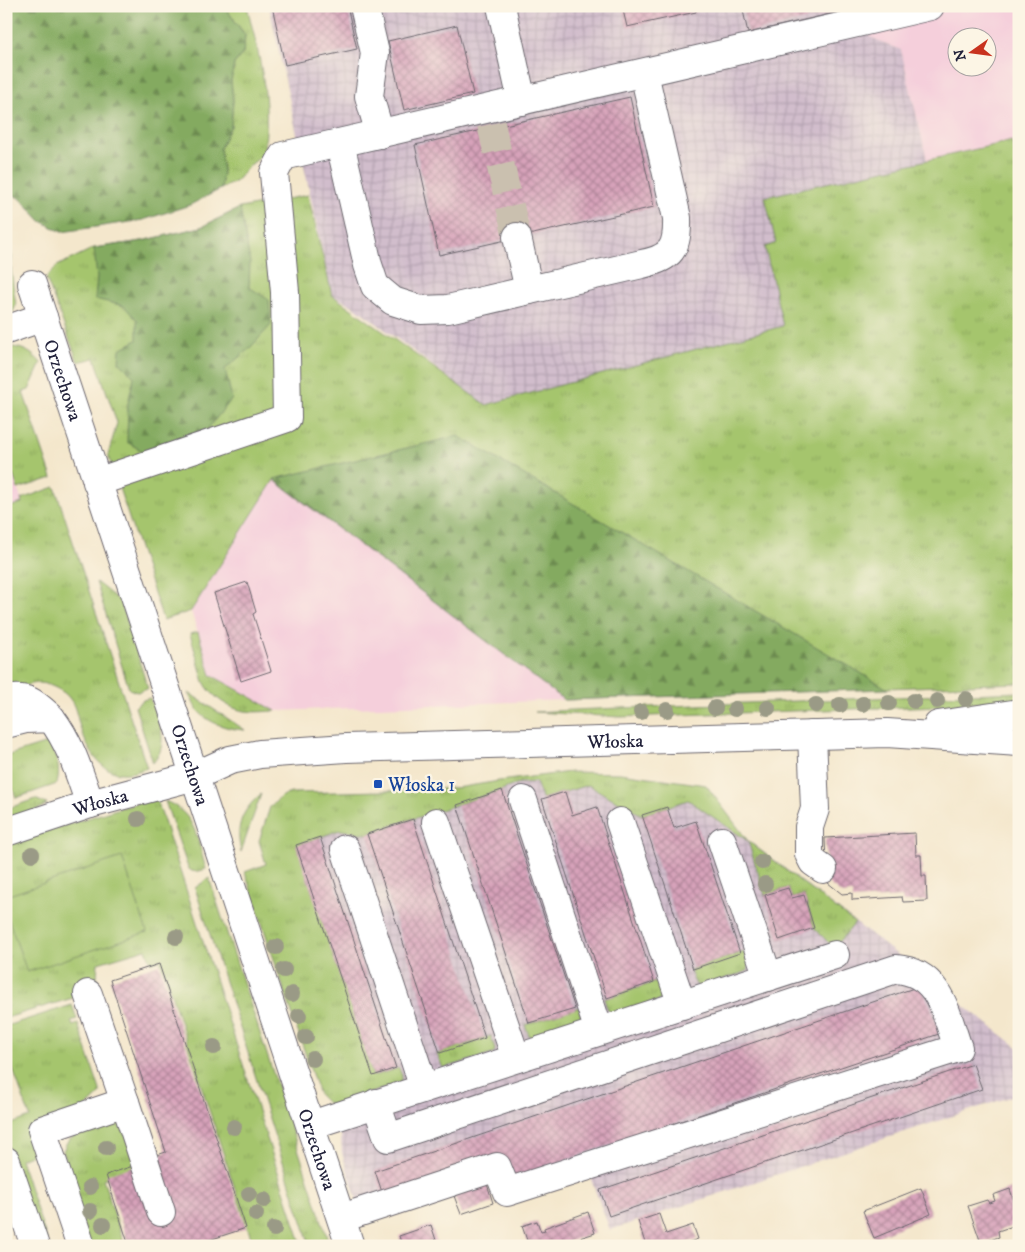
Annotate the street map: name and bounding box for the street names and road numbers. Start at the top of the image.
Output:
street label: Orzechowa [38,337,86,424]
street label: Orzechowa [165,721,214,808]
street label: Włoska [586,730,644,754]
street label: Włoska [69,784,131,822]
street label: Orzechowa [292,1106,341,1193]

